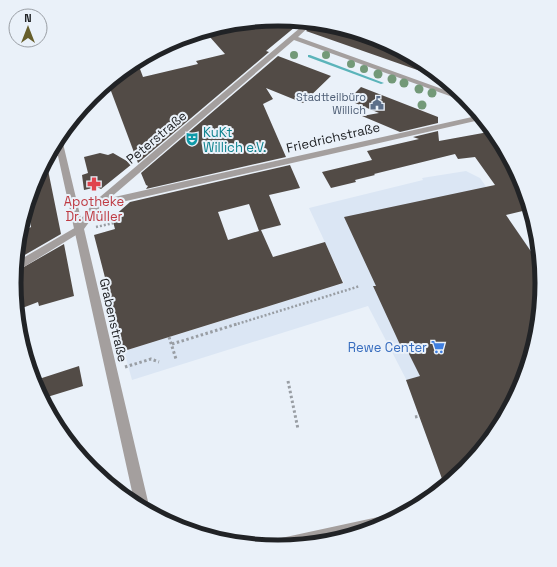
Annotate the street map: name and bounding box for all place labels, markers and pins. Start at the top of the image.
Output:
place label: Stadtteilbüro Willich [296,90,366,117]
public building icon: Stadtteilbüro Willich [369,95,385,111]
place label: KuKt Willich e.V. [203,124,266,156]
theatre icon: KuKt Willich e.V. [184,131,200,147]
pharmacy icon: Apotheke Dr. Müller [86,176,102,192]
place label: Apotheke Dr. Müller [64,193,124,225]
place label: Rewe Center [348,339,427,356]
supermarket icon: Rewe Center [430,339,446,355]

